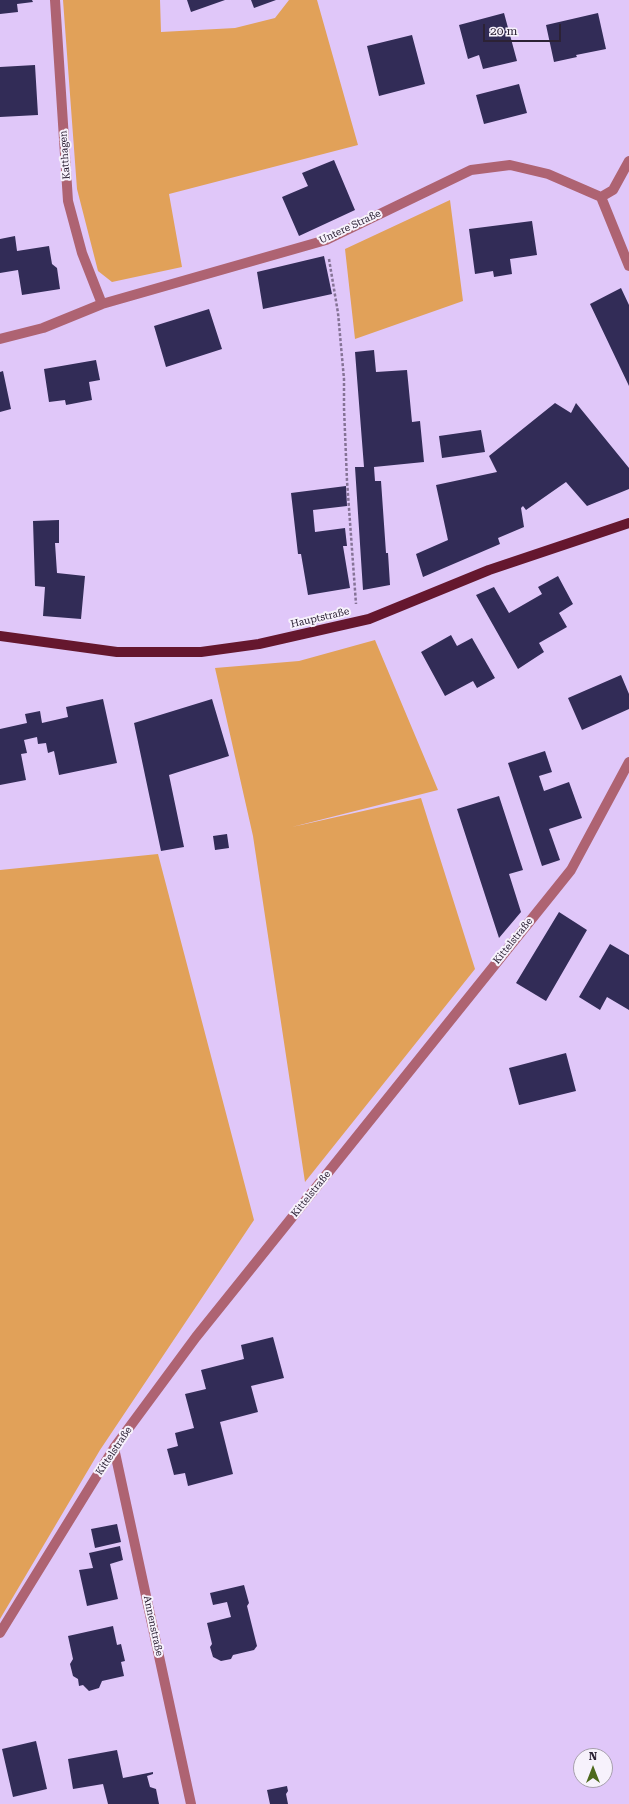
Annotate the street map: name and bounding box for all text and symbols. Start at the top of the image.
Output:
scale bar [485,16,563,42]
text: 20 m [490,24,517,38]
street label: Katthagen [57,130,73,180]
street label: Untere Straße [317,208,383,246]
street label: Hauptstraße [290,605,350,631]
street label: Kittelstraße [491,915,535,967]
street label: Kittelstraße [289,1168,333,1220]
street label: Kittelstraße [93,1424,135,1478]
street label: Annenstraße [141,1595,165,1657]
north arrow [573,1748,613,1788]
text: N [589,1750,597,1763]

